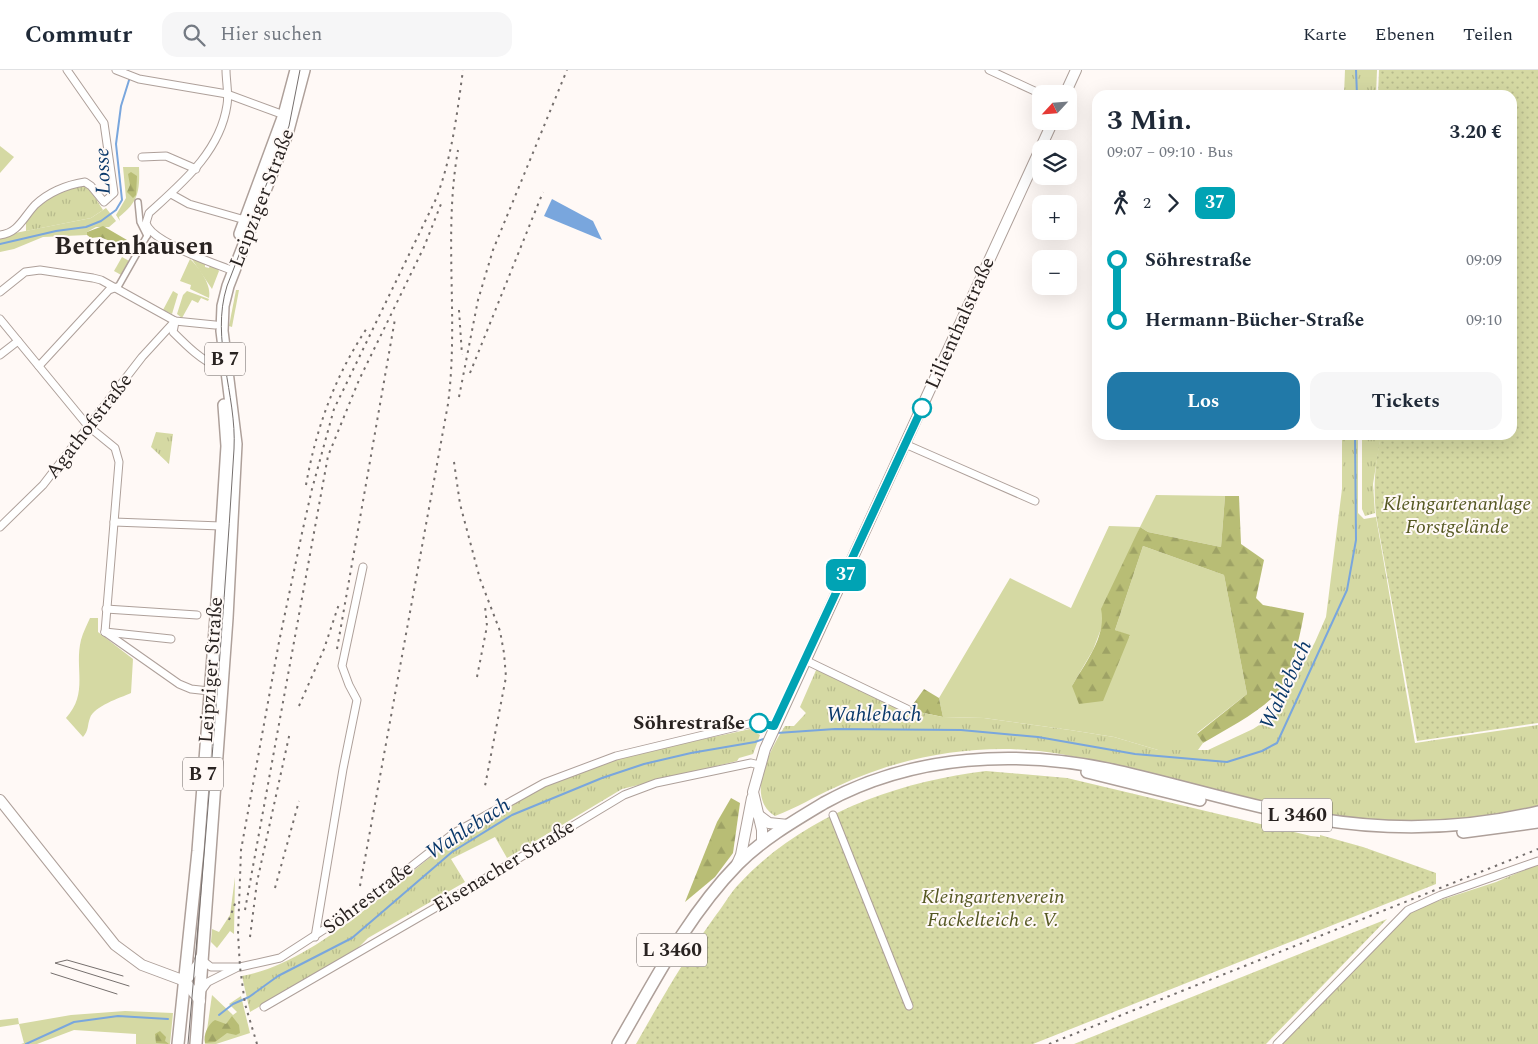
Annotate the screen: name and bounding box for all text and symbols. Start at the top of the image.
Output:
search box [162,12,512,57]
text: Commutr [25,17,132,53]
text: Hier suchen [220,20,322,49]
icon: search [180,21,208,49]
text: Karte [1303,21,1347,48]
text: Ebenen [1375,21,1435,48]
text: Teilen [1463,21,1513,48]
north arrow [1032,85,1078,130]
map controls [1032,85,1077,295]
text: 3 Min. [1107,99,1192,142]
text: 3.20 € [1450,118,1502,147]
street label: Leipziger Straße [222,124,302,272]
button: layers [1032,140,1077,185]
text: 09:07 – 09:10 · Bus [1107,140,1233,164]
water label: Losse [86,147,120,195]
icon: walk [1107,189,1135,217]
icon: forward [1159,189,1187,217]
text: 37 [1205,189,1225,216]
text: 2 [1143,191,1151,215]
button: + [1032,195,1077,240]
district label: Bettenhausen [54,228,214,266]
text: Söhrestraße [1145,246,1251,275]
text: 09:09 [1466,248,1502,272]
button: − [1032,250,1077,295]
street label: Lilienthalstraße [917,252,1003,394]
text: Hermann-Bücher-Straße [1145,306,1364,335]
text: 09:10 [1466,308,1502,332]
road number: B 7 [205,342,245,376]
street label: Agathofstraße [38,367,140,485]
button: Los [1107,372,1300,430]
button: Tickets [1310,372,1502,430]
unlabelled marker [912,398,932,418]
park label: Kleingartenanlage Forstgelände [1383,489,1531,542]
line badge: 37 [824,559,868,591]
text: 37 [836,561,856,588]
street label: Leipziger Straße [191,596,231,744]
water label: Wahlebach [1251,635,1321,735]
water label: Wahlebach [826,699,922,731]
place label: Söhrestraße [633,708,745,738]
marker: Söhrestraße [749,713,769,733]
road number: B 7 [183,758,223,791]
water label: Wahlebach [419,790,517,868]
road number: L 3460 [1262,798,1332,832]
street label: Eisenacher Straße [427,812,581,920]
street label: Söhrestraße [316,854,420,942]
park label: Kleingartenverein Fackelteich e. V. [921,882,1065,935]
road number: L 3460 [637,934,707,966]

